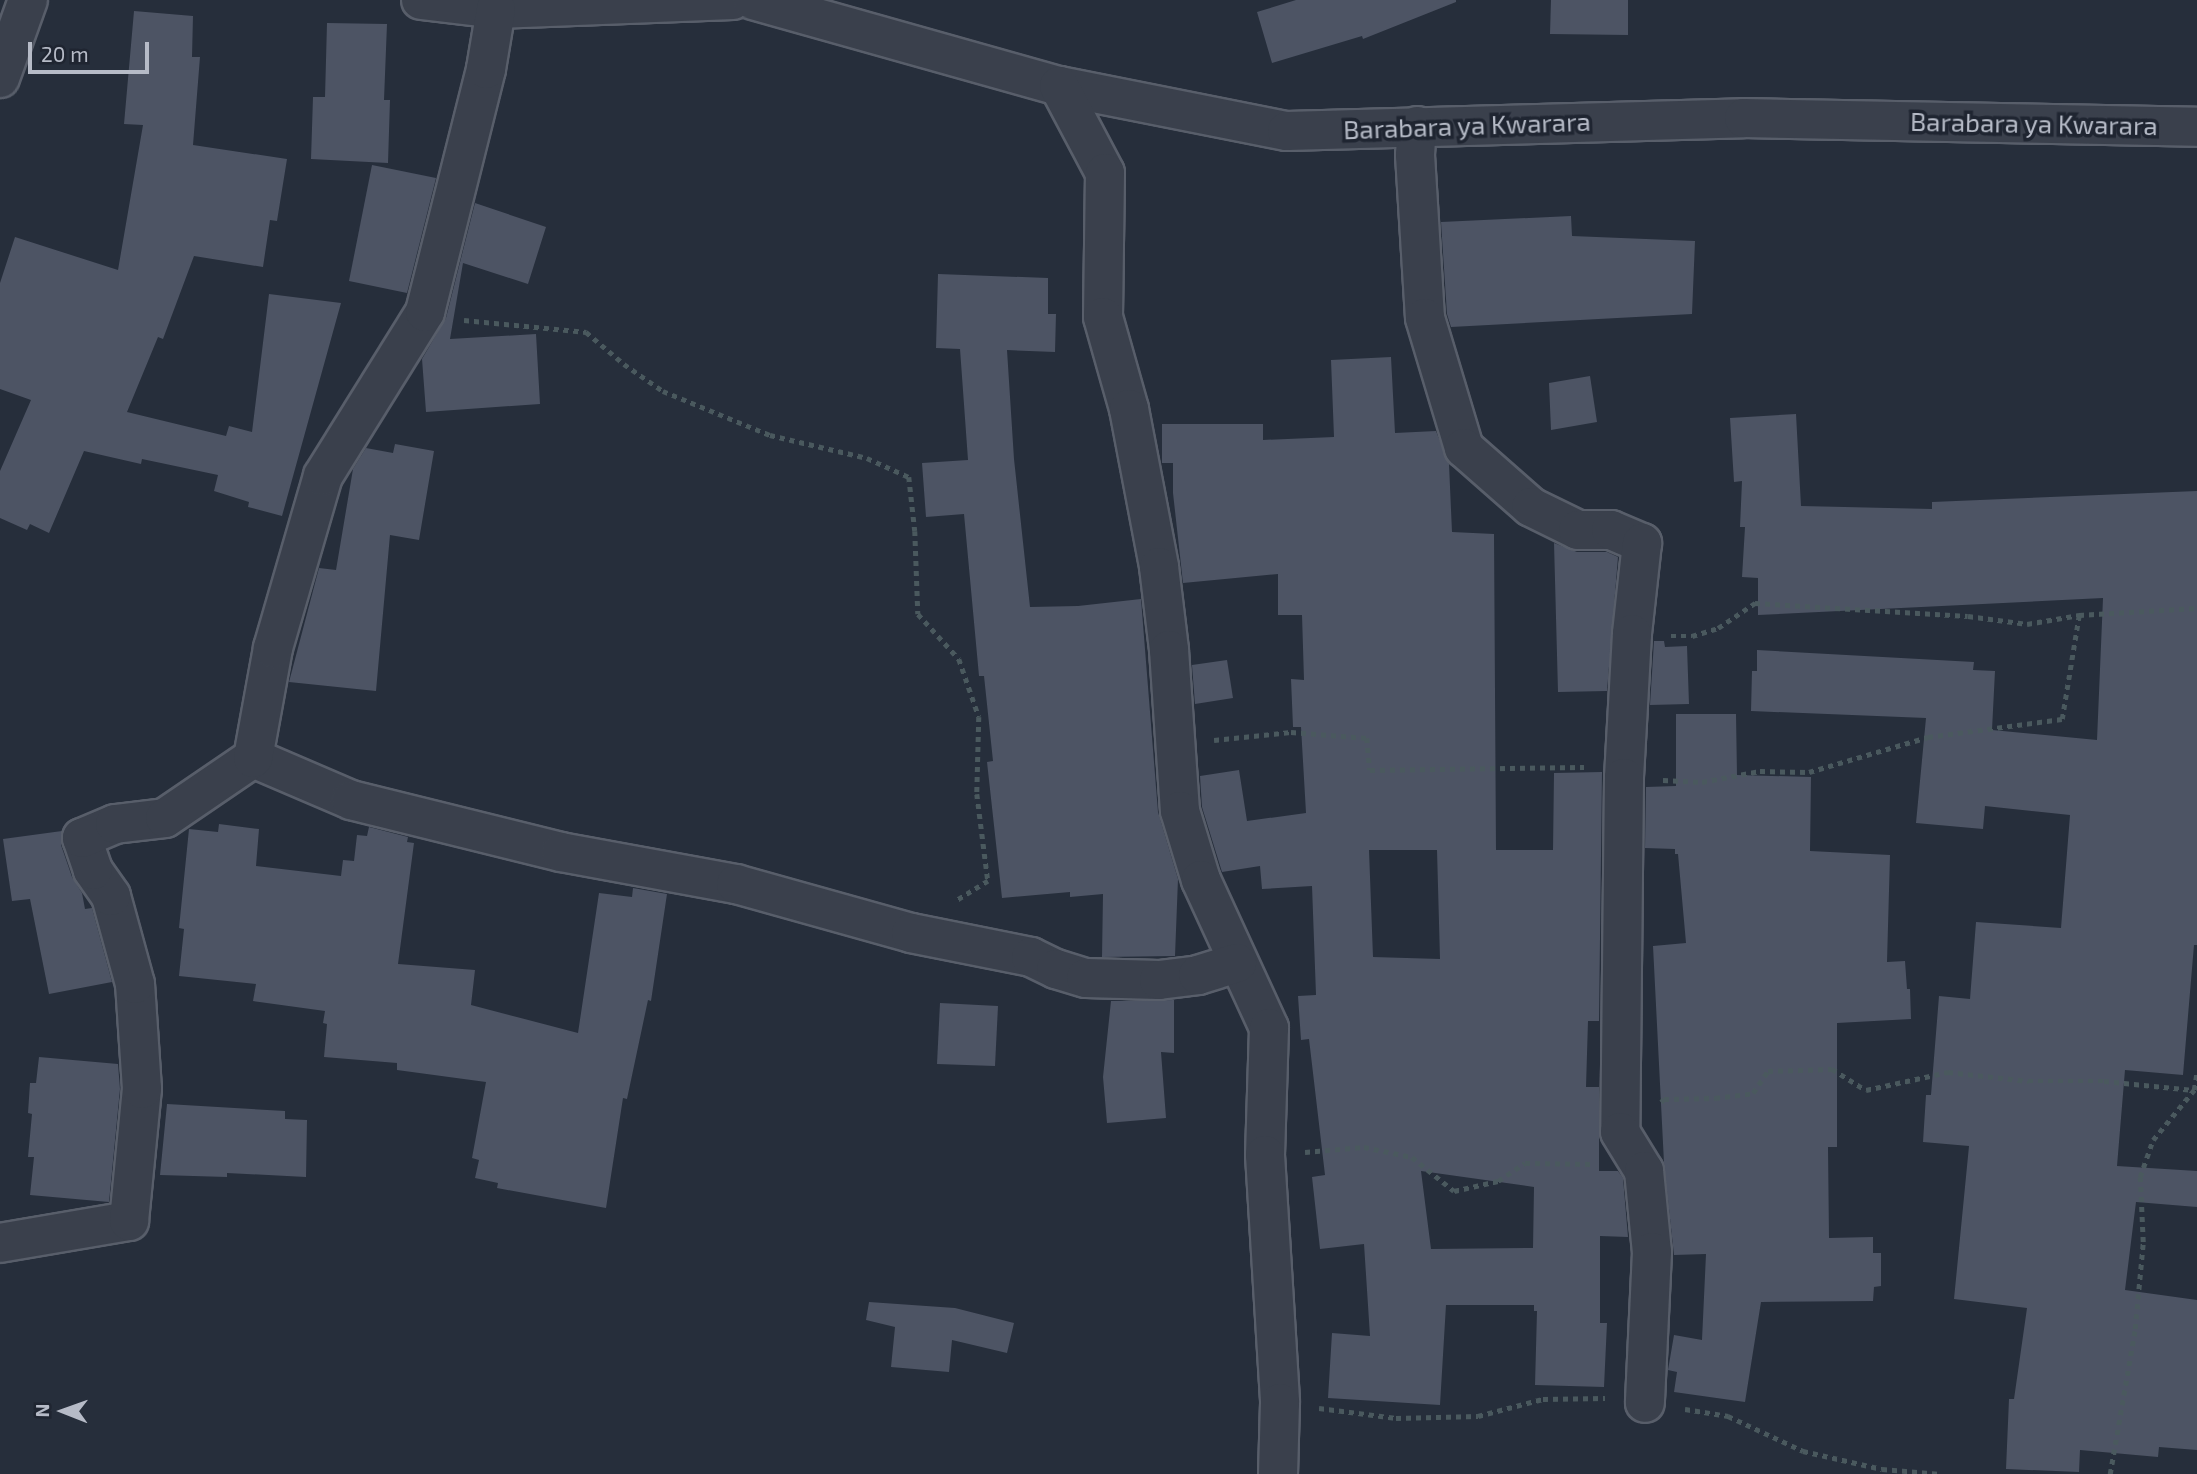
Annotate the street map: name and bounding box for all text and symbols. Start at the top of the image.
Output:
scale bar [32,28,152,72]
text: 20 m [41,41,89,66]
street label: Barabara ya Kwarara [1342,105,1592,145]
street label: Barabara ya Kwarara [1910,105,2158,141]
north arrow [28,1376,98,1446]
text: N [30,1404,53,1418]

